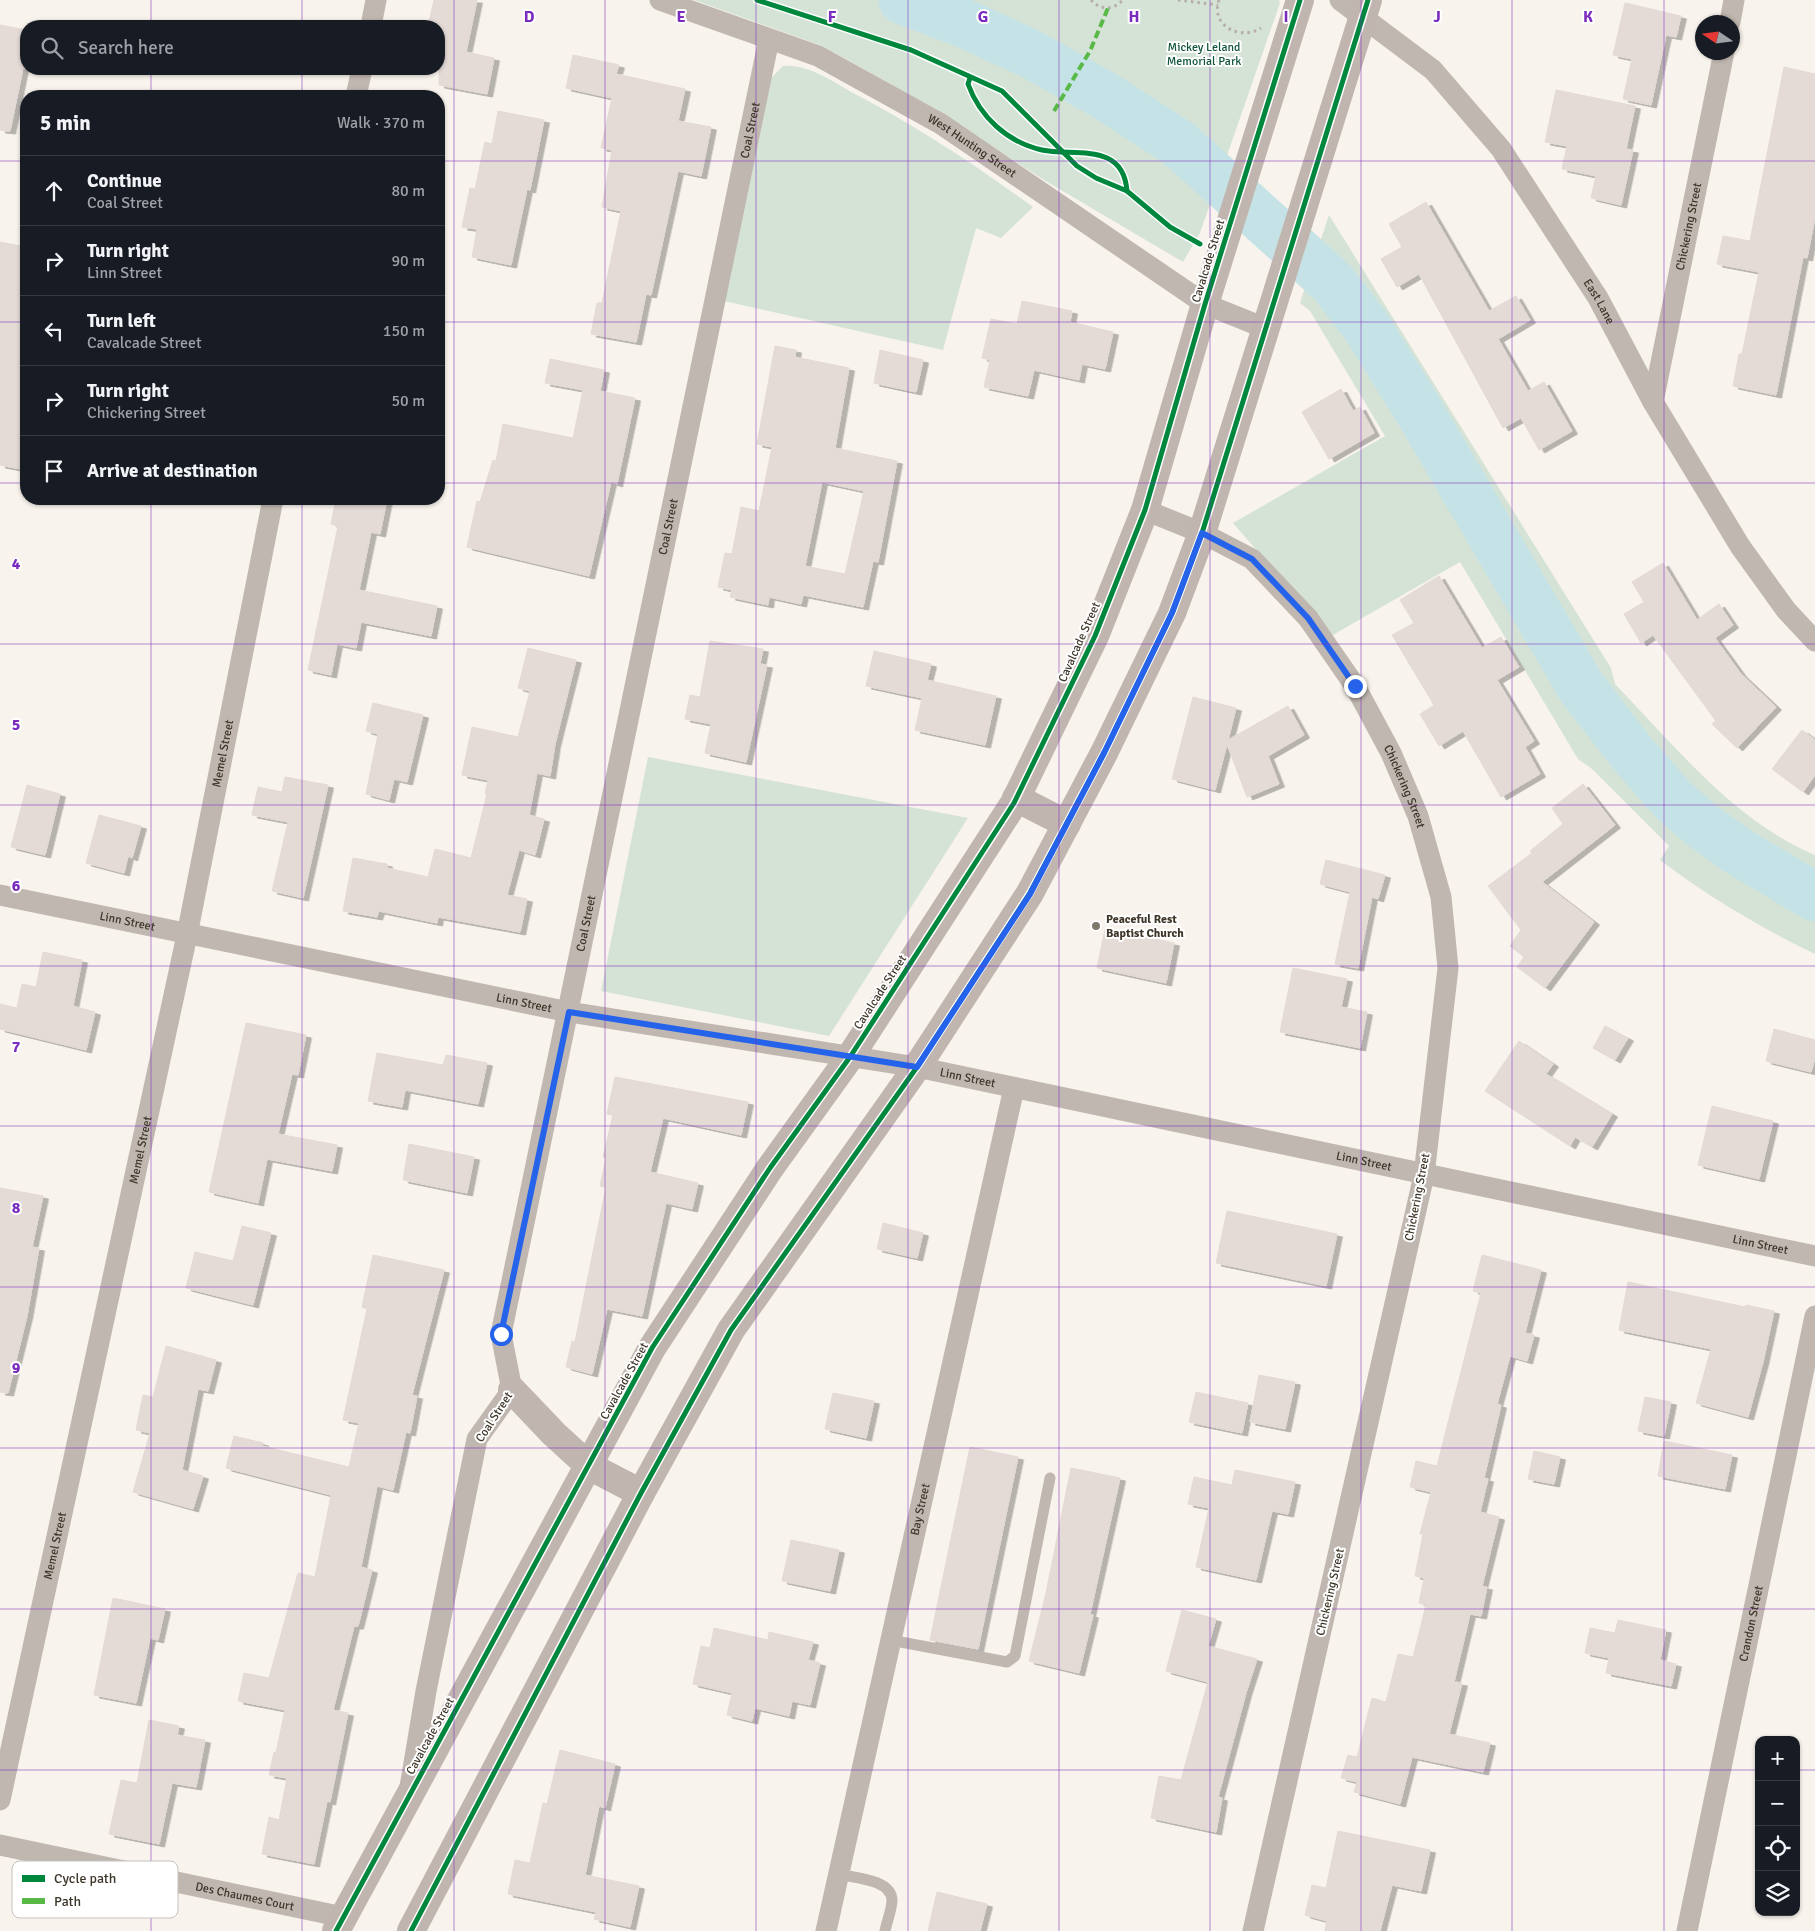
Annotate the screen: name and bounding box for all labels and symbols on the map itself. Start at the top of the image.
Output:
text: D [524,7,535,27]
text: E [676,7,686,27]
text: F [828,7,837,27]
text: G [978,7,988,27]
text: H [1129,7,1139,27]
text: I [1283,7,1289,27]
text: J [1433,7,1441,27]
text: K [1583,7,1593,27]
north arrow [1695,15,1740,60]
park label: Mickey Leland Memorial Park [1167,40,1241,69]
street label: Coal Street [737,101,764,160]
street label: West Hunting Street [925,111,1019,181]
street label: Chickering Street [1673,181,1705,272]
street label: Cavalcade Street [1189,218,1228,304]
street label: East Lane [1580,276,1617,327]
street label: Coal Street [655,497,682,556]
text: 4 [12,554,21,574]
street label: Cavalcade Street [1055,600,1104,685]
route end [1344,675,1367,698]
text: 5 [12,715,20,735]
street label: Memel Street [209,718,237,789]
street label: Chickering Street [1380,742,1428,830]
text: 6 [12,876,21,896]
street label: Coal Street [573,894,600,953]
street label: Linn Street [98,909,156,935]
place label: Peaceful Rest Baptist Church [1106,912,1184,941]
marker: Peaceful Rest Baptist Church [1090,920,1102,932]
street label: Cavalcade Street [851,952,910,1032]
street label: Linn Street [495,990,553,1016]
text: 7 [12,1037,21,1057]
street label: Linn Street [938,1065,997,1091]
street label: Memel Street [126,1115,156,1185]
street label: Linn Street [1335,1148,1393,1175]
street label: Chickering Street [1402,1152,1433,1242]
text: 8 [12,1198,21,1218]
street label: Linn Street [1731,1232,1789,1258]
route start [490,1323,513,1346]
street label: Cavalcade Street [597,1340,652,1422]
text: 9 [12,1358,21,1378]
street label: Coal Street [473,1389,516,1445]
street label: Bay Street [907,1482,934,1537]
street label: Memel Street [41,1511,70,1581]
street label: Chickering Street [1313,1547,1348,1637]
street label: Crandon Street [1736,1584,1767,1663]
street label: Cavalcade Street [403,1695,458,1777]
legend [12,1861,178,1918]
text: Cycle path [54,1870,116,1887]
street label: Des Chaumes Court [194,1879,295,1915]
text: Path [54,1893,81,1910]

